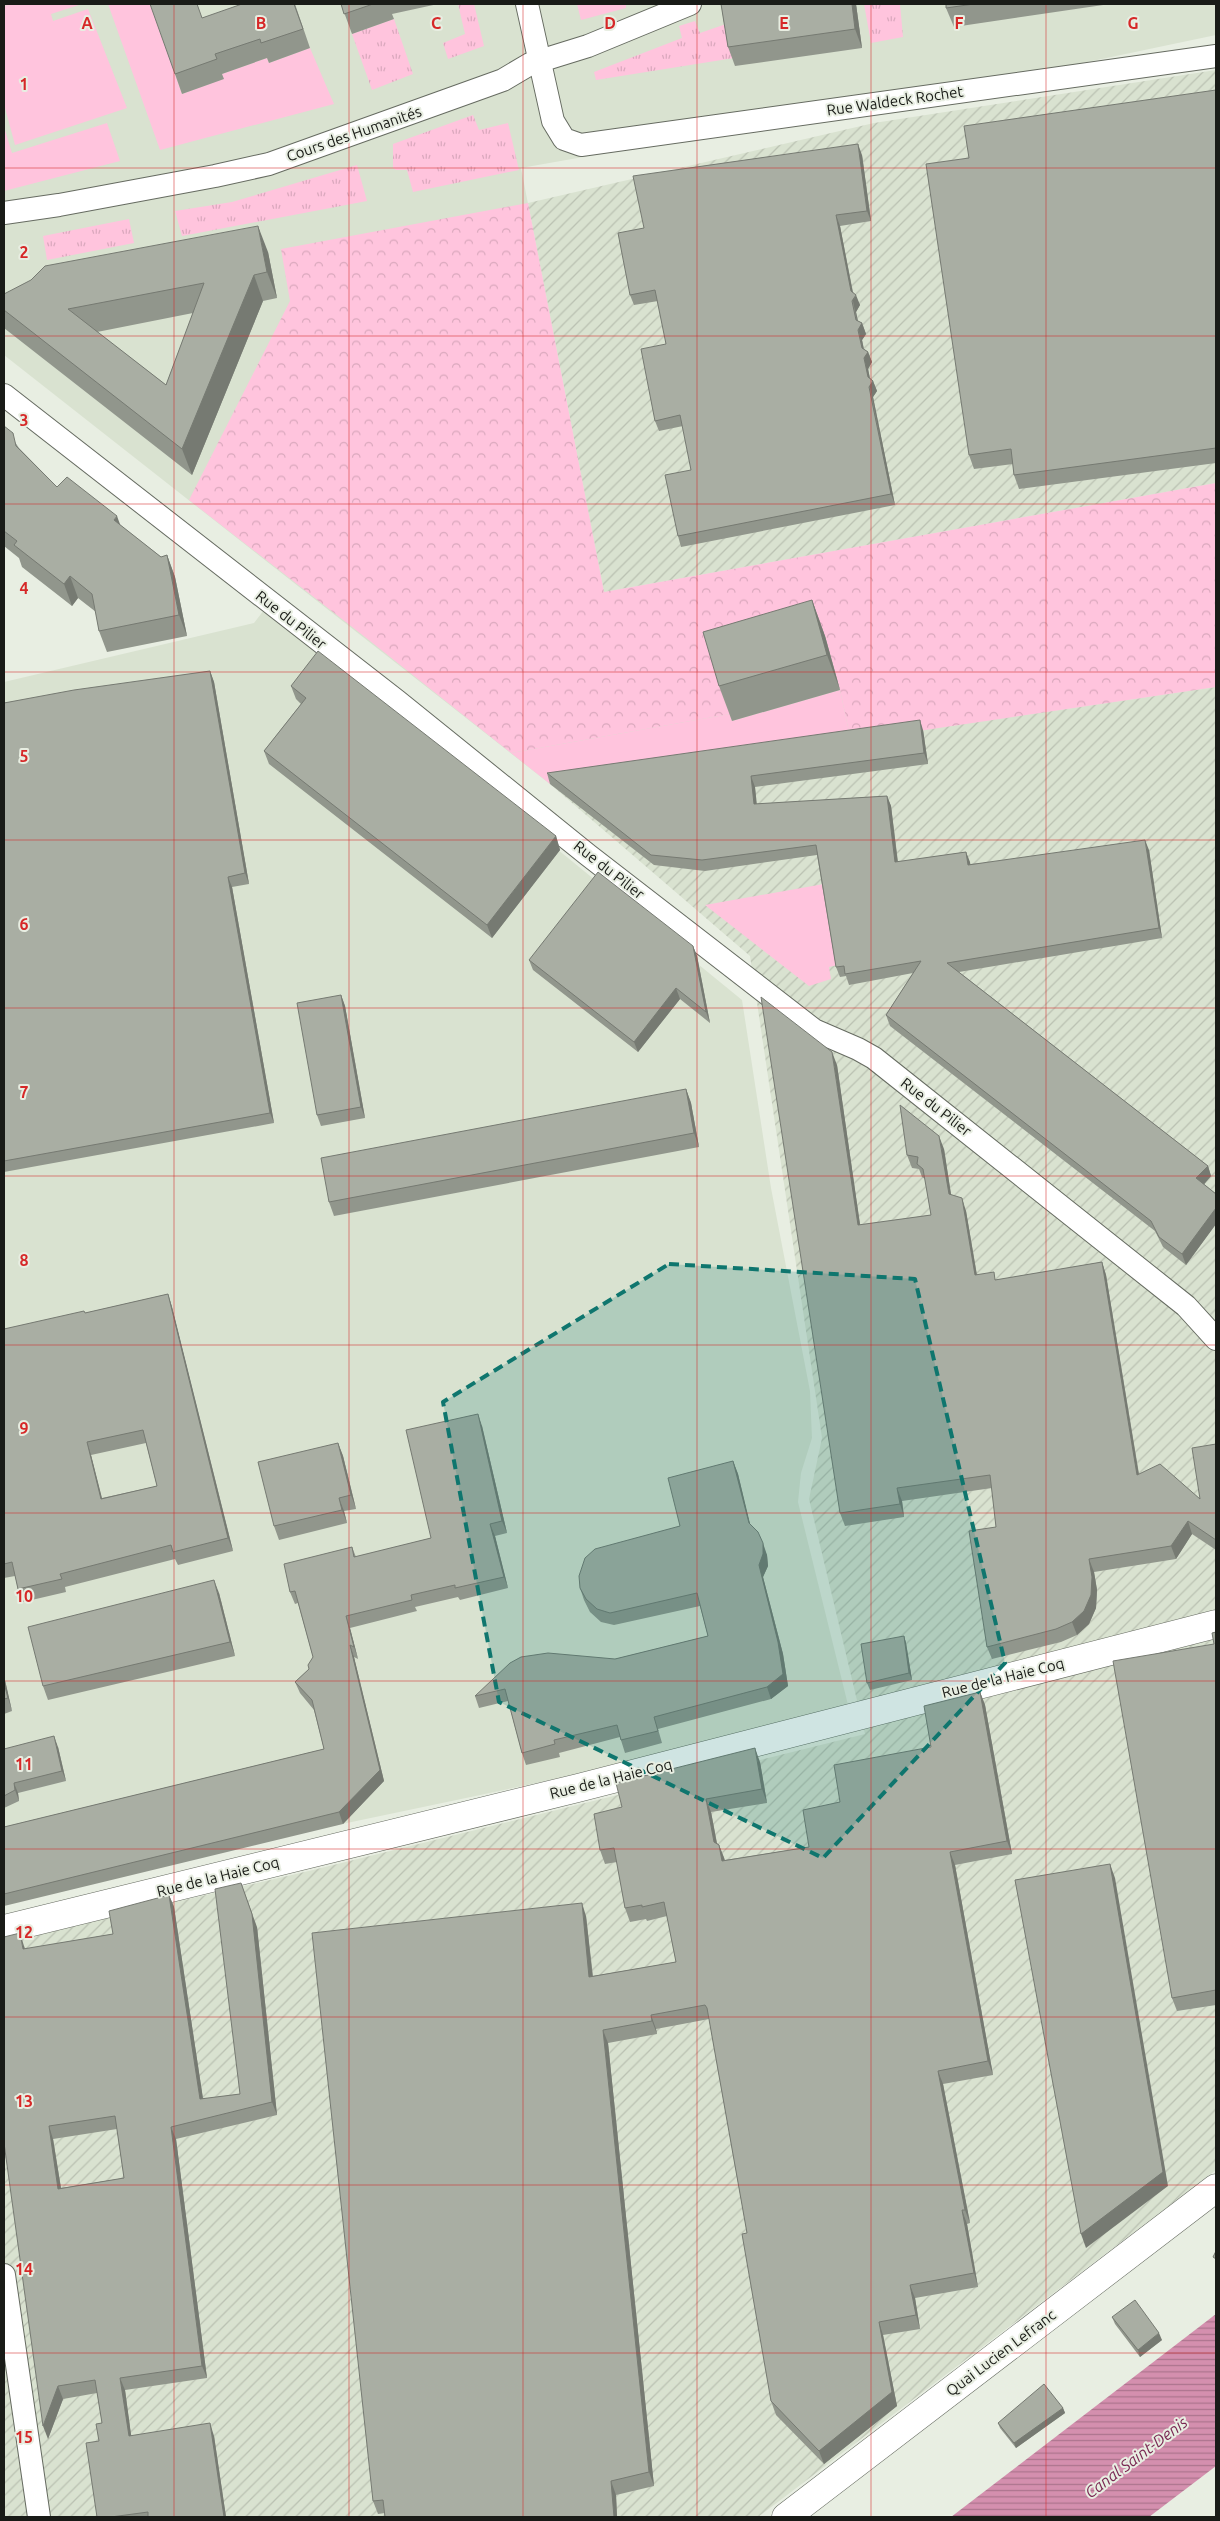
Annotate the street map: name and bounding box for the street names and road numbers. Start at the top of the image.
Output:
street label: Rue Waldeck Rochet [826,82,964,119]
street label: Cours des Humanités [284,102,424,165]
street label: Rue du Pilier [253,587,330,653]
street label: Rue du Pilier [571,837,648,903]
street label: Rue du Pilier [898,1074,975,1140]
street label: Rue de la Haie Coq [940,1654,1066,1701]
street label: Rue de la Haie Coq [548,1755,674,1802]
street label: Rue de la Haie Coq [155,1853,281,1900]
street label: Quai Lucien Lefranc [943,2306,1059,2399]

